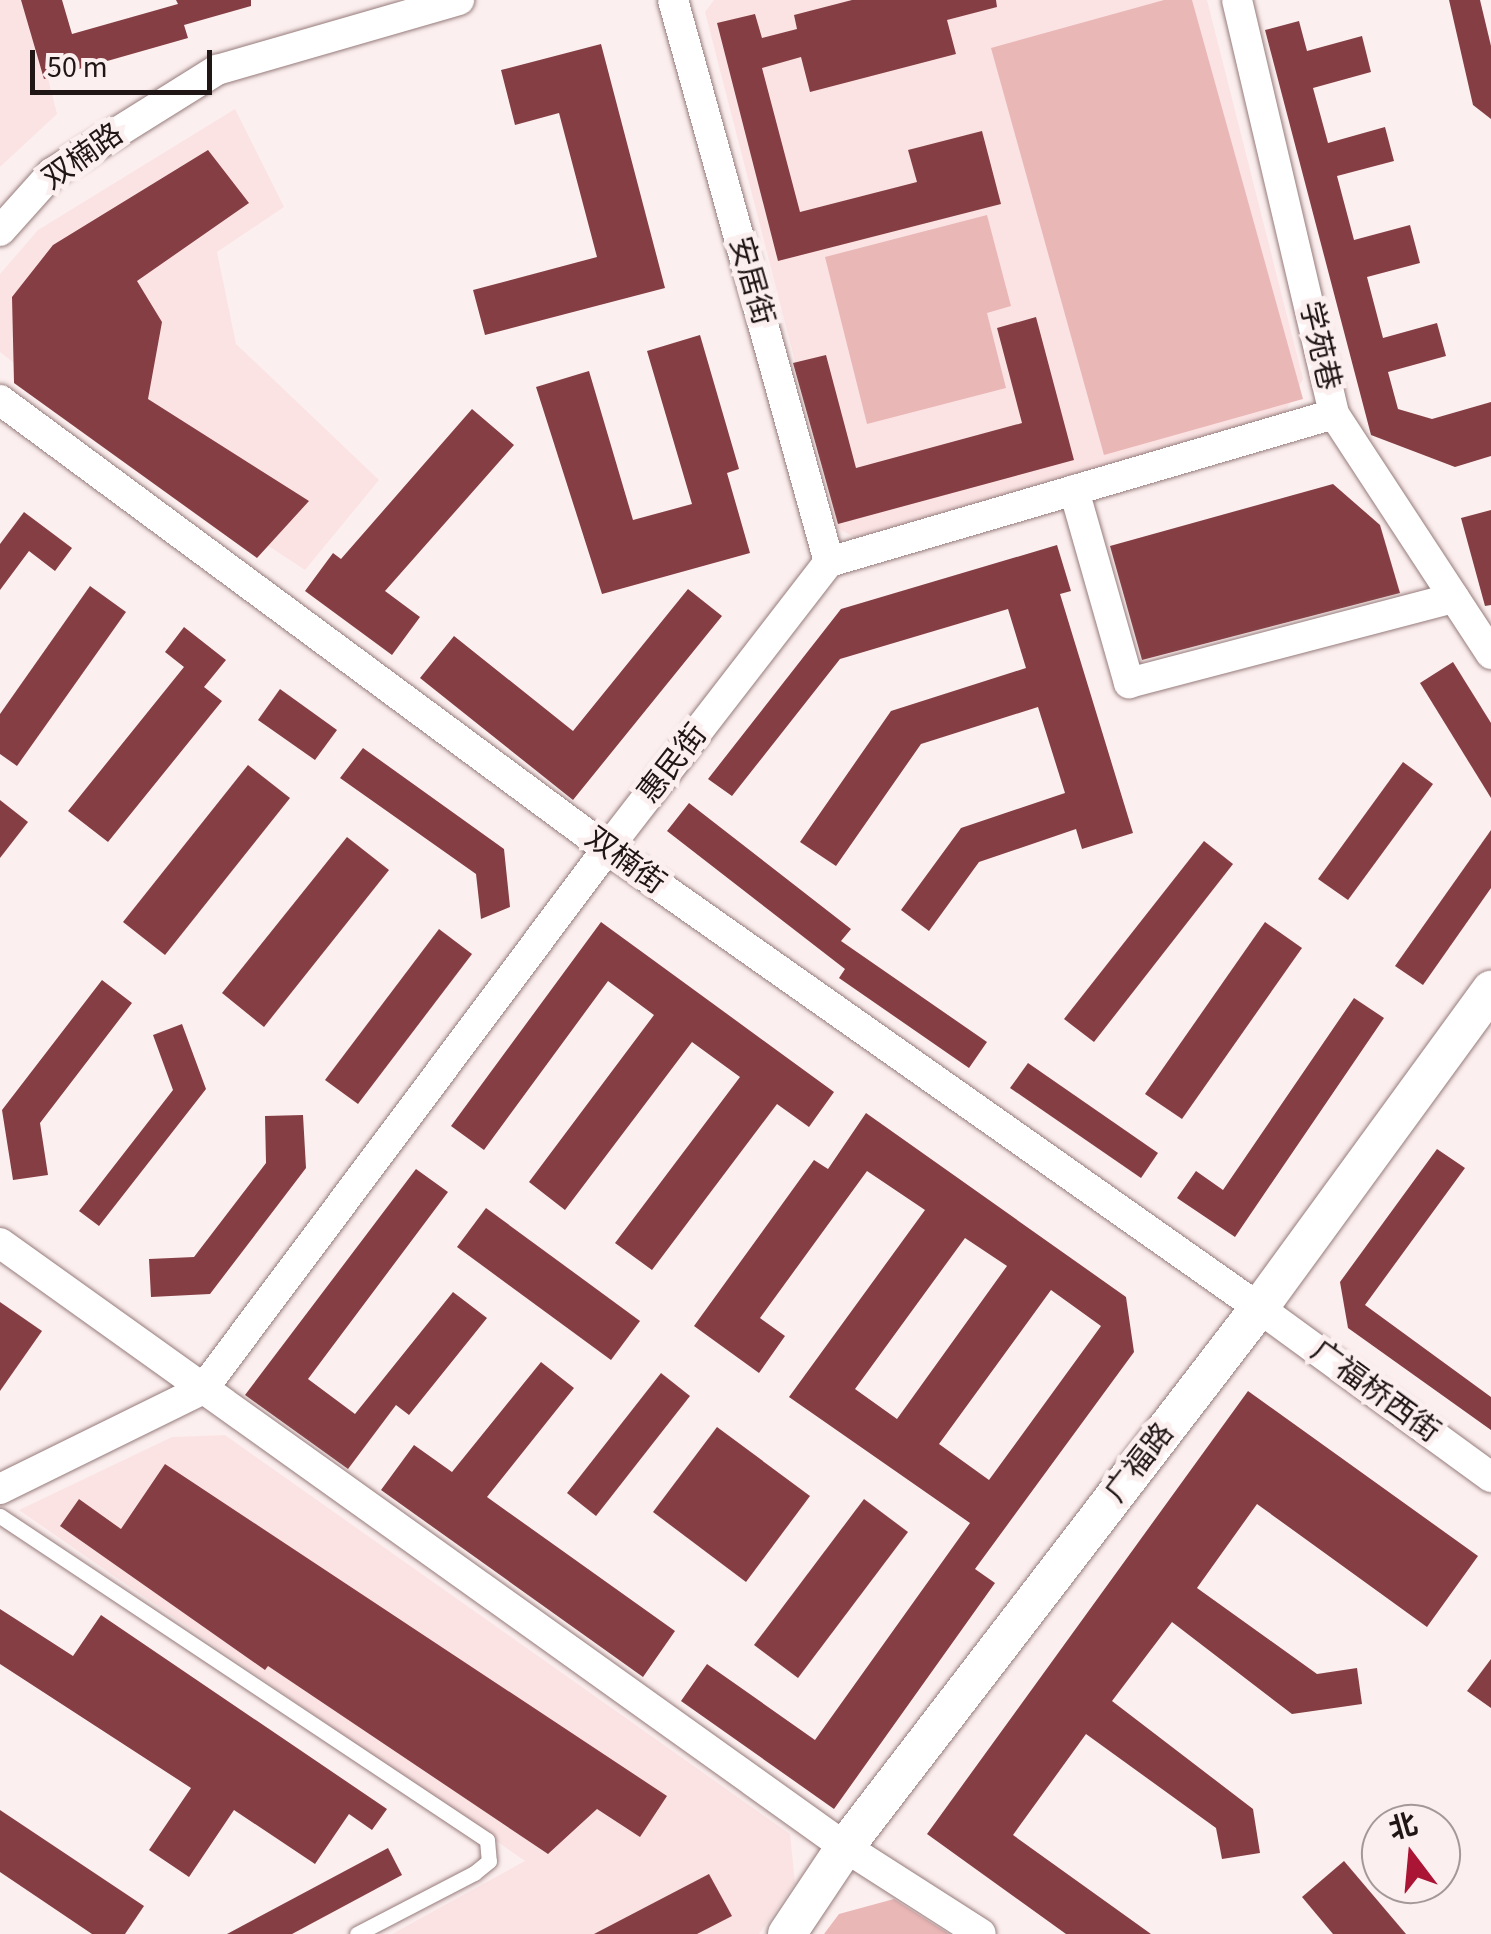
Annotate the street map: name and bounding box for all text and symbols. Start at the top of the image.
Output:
scale bar [35,30,218,92]
text: 50 m [47,46,108,89]
street label: 双楠路 [36,116,130,198]
street label: 安居街 [721,233,781,329]
street label: 学苑巷 [1291,298,1347,394]
street label: 惠民街 [631,717,715,811]
street label: 双楠街 [578,820,672,902]
street label: 广福桥西街 [1304,1333,1446,1451]
street label: 广福路 [1098,1416,1182,1510]
north arrow [1361,1804,1461,1904]
text: 北 [1384,1804,1422,1850]

